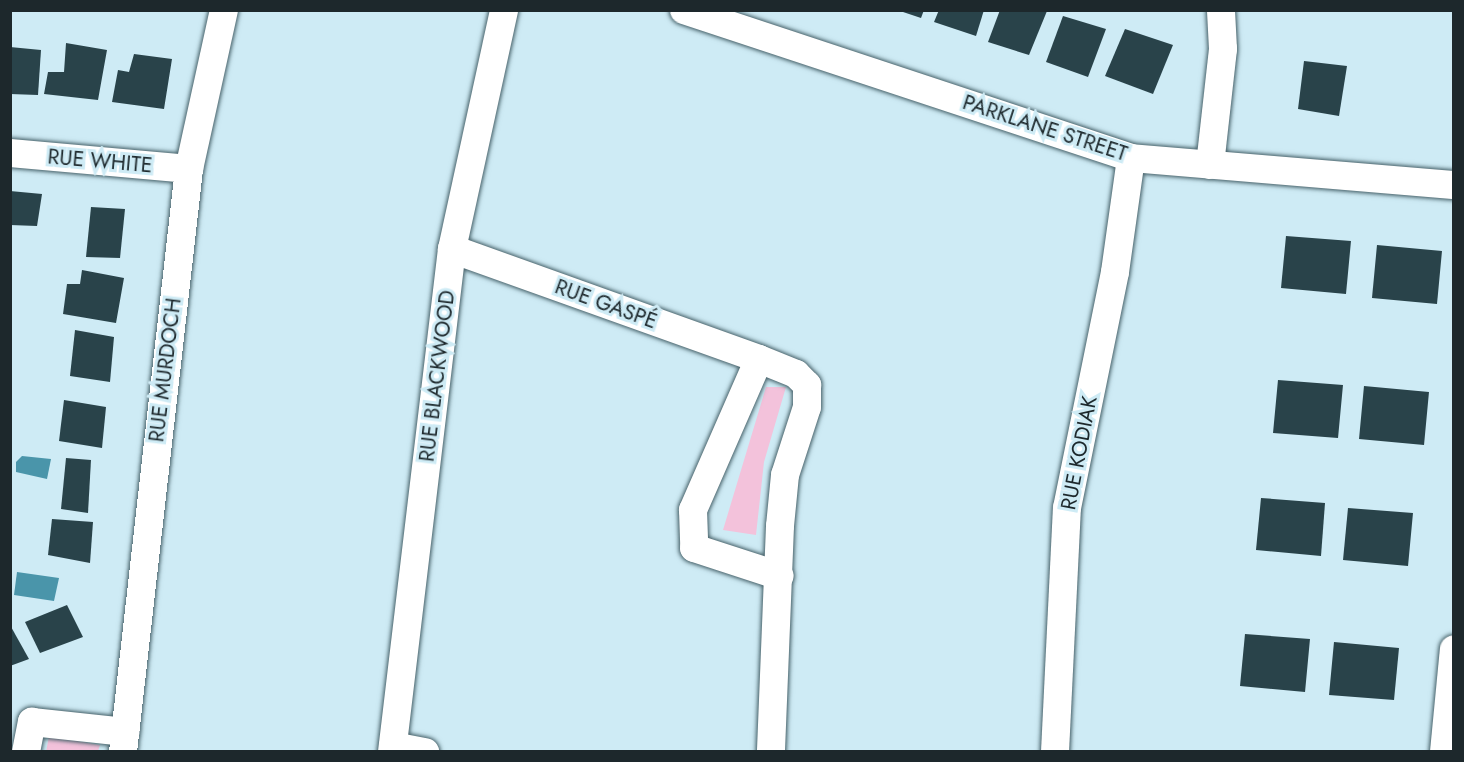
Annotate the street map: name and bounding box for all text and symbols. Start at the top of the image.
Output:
street label: PARKLANE STREET [960,90,1130,166]
street label: RUE WHITE [47,144,153,178]
street label: RUE GASPÉ [551,274,661,334]
street label: RUE BLACKWOOD [414,289,460,463]
street label: RUE MURDOCH [144,297,186,443]
street label: RUE KODIAK [1056,394,1102,512]

